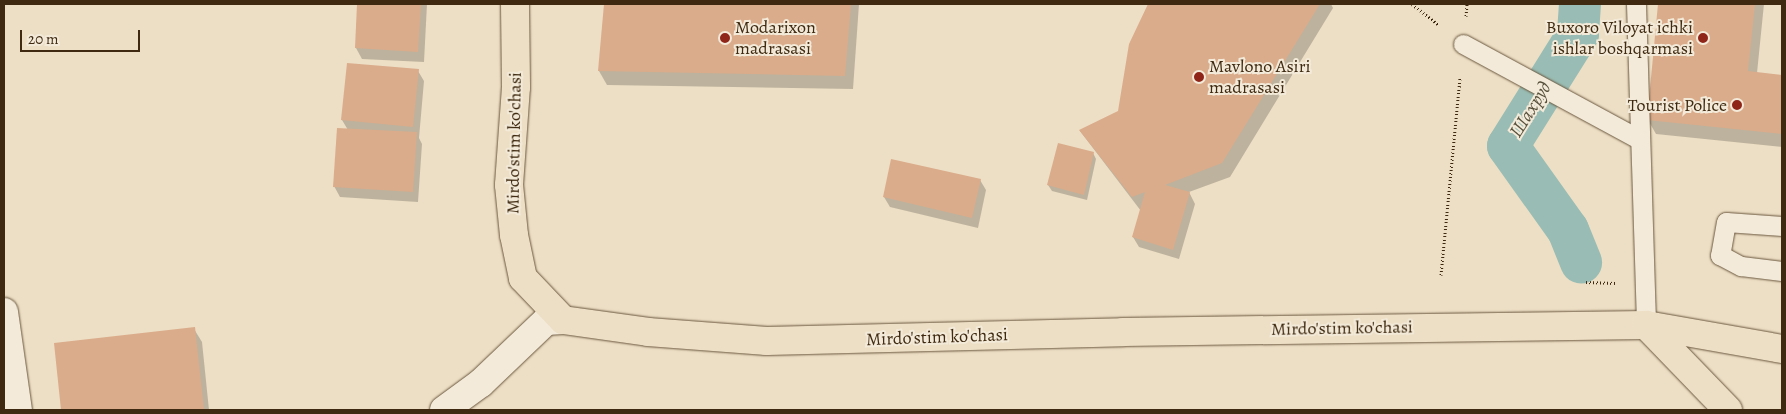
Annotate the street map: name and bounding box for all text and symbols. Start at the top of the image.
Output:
place label: Modarixon madrasasi [735,17,816,59]
place label: Buxoro Viloyat ichki ishlar boshqarmasi [1546,17,1693,59]
scale bar [22,20,142,52]
text: 20 m [28,29,59,49]
marker: Modarixon madrasasi [719,32,731,44]
marker: Buxoro Viloyat ichki ishlar boshqarmasi [1697,32,1709,44]
place label: Mavlono Asiri madrasasi [1209,56,1311,98]
marker: Mavlono Asiri madrasasi [1193,71,1205,83]
street label: Mirdo'stim ko'chasi [502,72,526,214]
water label: Шахруд [1505,78,1557,142]
place label: Tourist Police [1628,94,1727,116]
marker: Tourist Police [1731,99,1743,111]
street label: Mirdo'stim ko'chasi [1271,316,1413,340]
street label: Mirdo'stim ko'chasi [866,324,1008,350]

